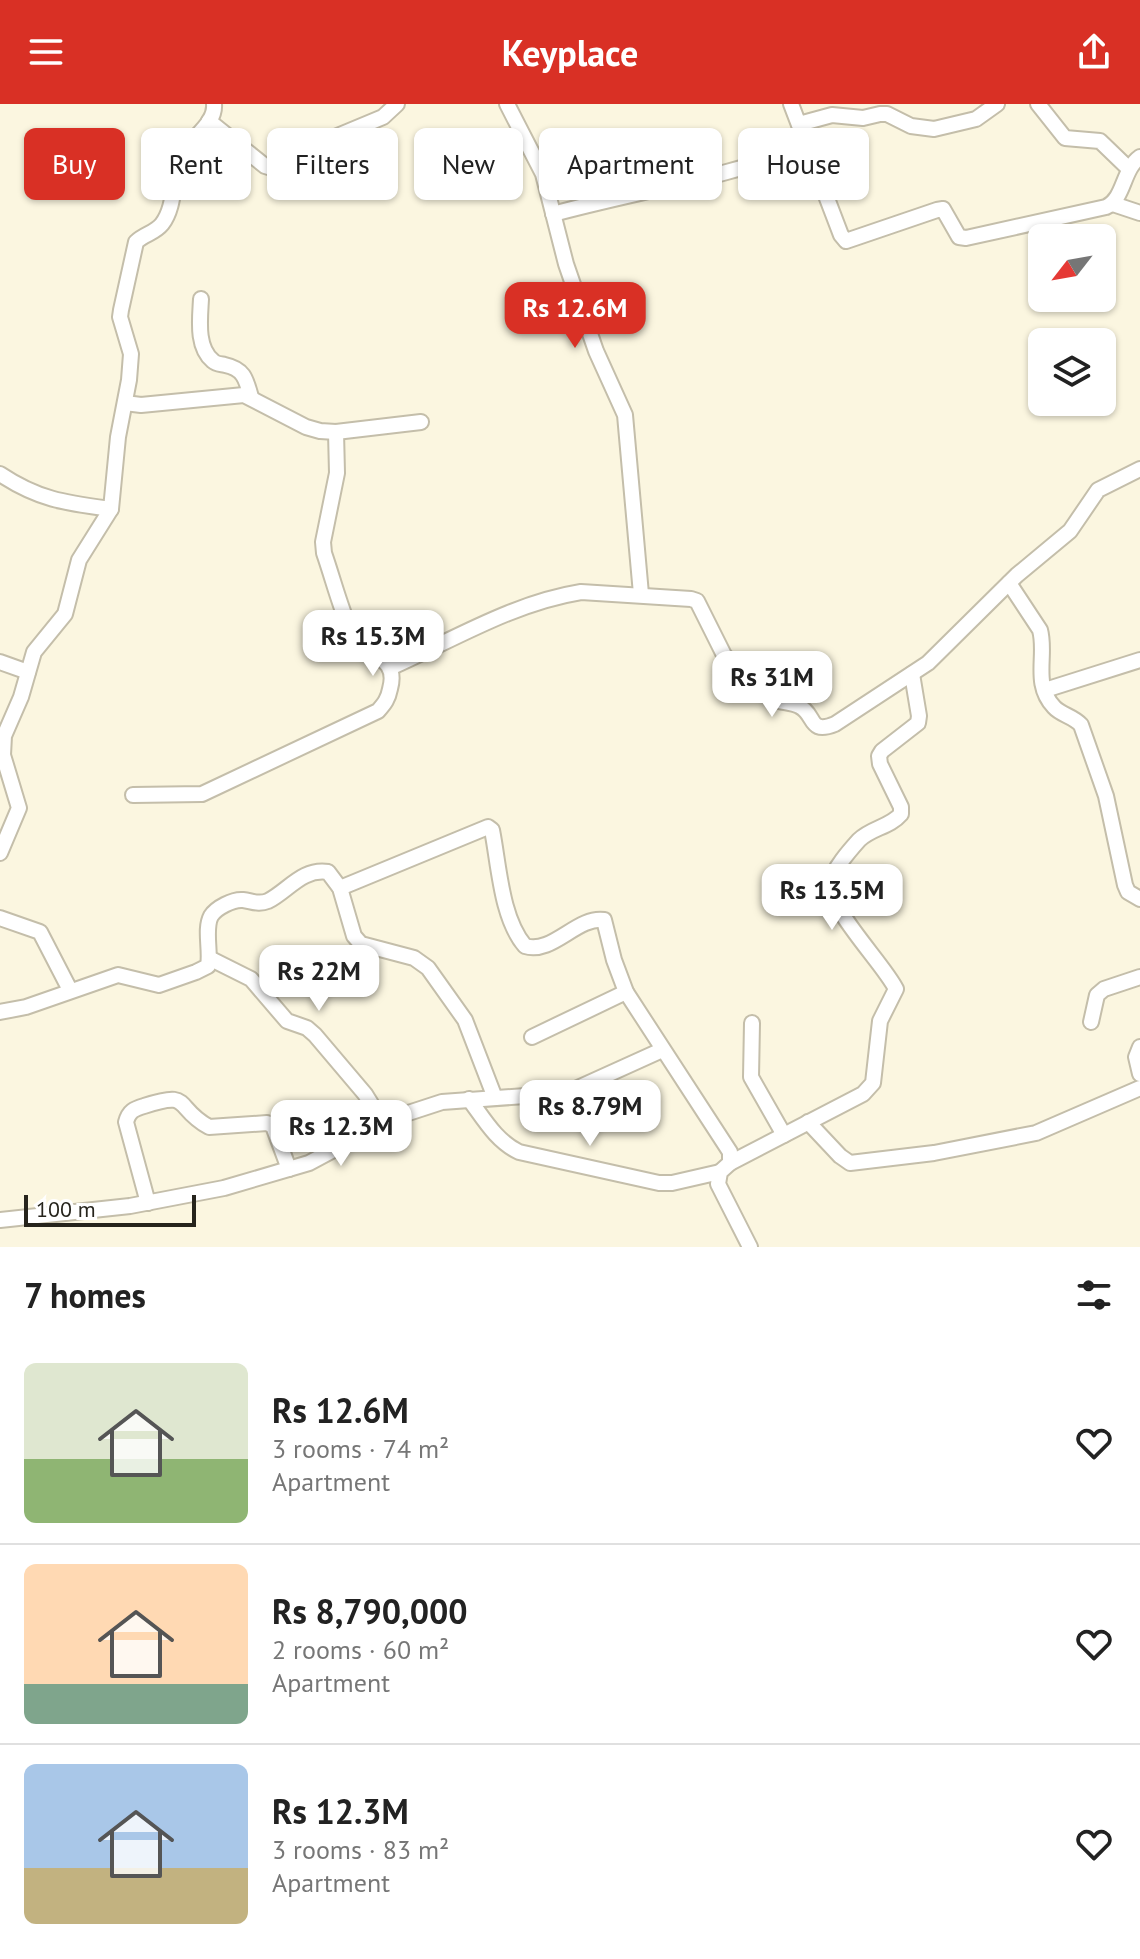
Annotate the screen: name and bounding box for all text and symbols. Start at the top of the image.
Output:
text: Keyplace [502,29,638,76]
icon: menu [24,30,68,74]
icon: share [1072,30,1116,74]
chip: Buy [24,128,125,200]
chip: Rent [141,128,251,200]
chip: Filters [267,128,398,200]
chip: New [414,128,523,200]
chip: Apartment [539,128,722,200]
chip: House [738,128,869,200]
north arrow [1028,224,1116,312]
map controls [1028,224,1116,416]
pin: Rs 12.6M [492,282,658,350]
text: Rs 12.6M [523,291,627,324]
button: layers [1028,328,1116,416]
pin: Rs 15.3M [290,610,456,678]
text: Rs 15.3M [321,619,425,652]
pin: Rs 31M [707,651,837,719]
text: Rs 31M [730,660,814,693]
pin: Rs 13.5M [749,864,915,932]
text: Rs 13.5M [780,873,884,906]
pin: Rs 22M [254,945,384,1013]
text: Rs 22M [277,954,361,987]
pin: Rs 8.79M [507,1080,673,1148]
text: Rs 8.79M [538,1089,642,1122]
pin: Rs 12.3M [258,1100,424,1168]
text: Rs 12.3M [289,1109,393,1142]
scale bar [24,1191,196,1227]
text: 100 m [36,1195,96,1223]
text: 7 homes [24,1273,146,1317]
icon: filters [1072,1273,1116,1317]
text: Rs 12.6M [272,1388,409,1432]
icon: home [88,1395,184,1491]
icon: heart [1072,1421,1116,1465]
text: 3 rooms · 74 m² [272,1432,449,1465]
text: Apartment [272,1465,390,1498]
text: Rs 8,790,000 [272,1589,468,1633]
icon: home [88,1596,184,1692]
icon: heart [1072,1622,1116,1666]
text: 2 rooms · 60 m² [272,1633,449,1666]
text: Apartment [272,1666,390,1699]
text: Rs 12.3M [272,1789,409,1833]
icon: home [88,1796,184,1892]
icon: heart [1072,1822,1116,1866]
text: 3 rooms · 83 m² [272,1833,449,1866]
text: Apartment [272,1866,390,1899]

